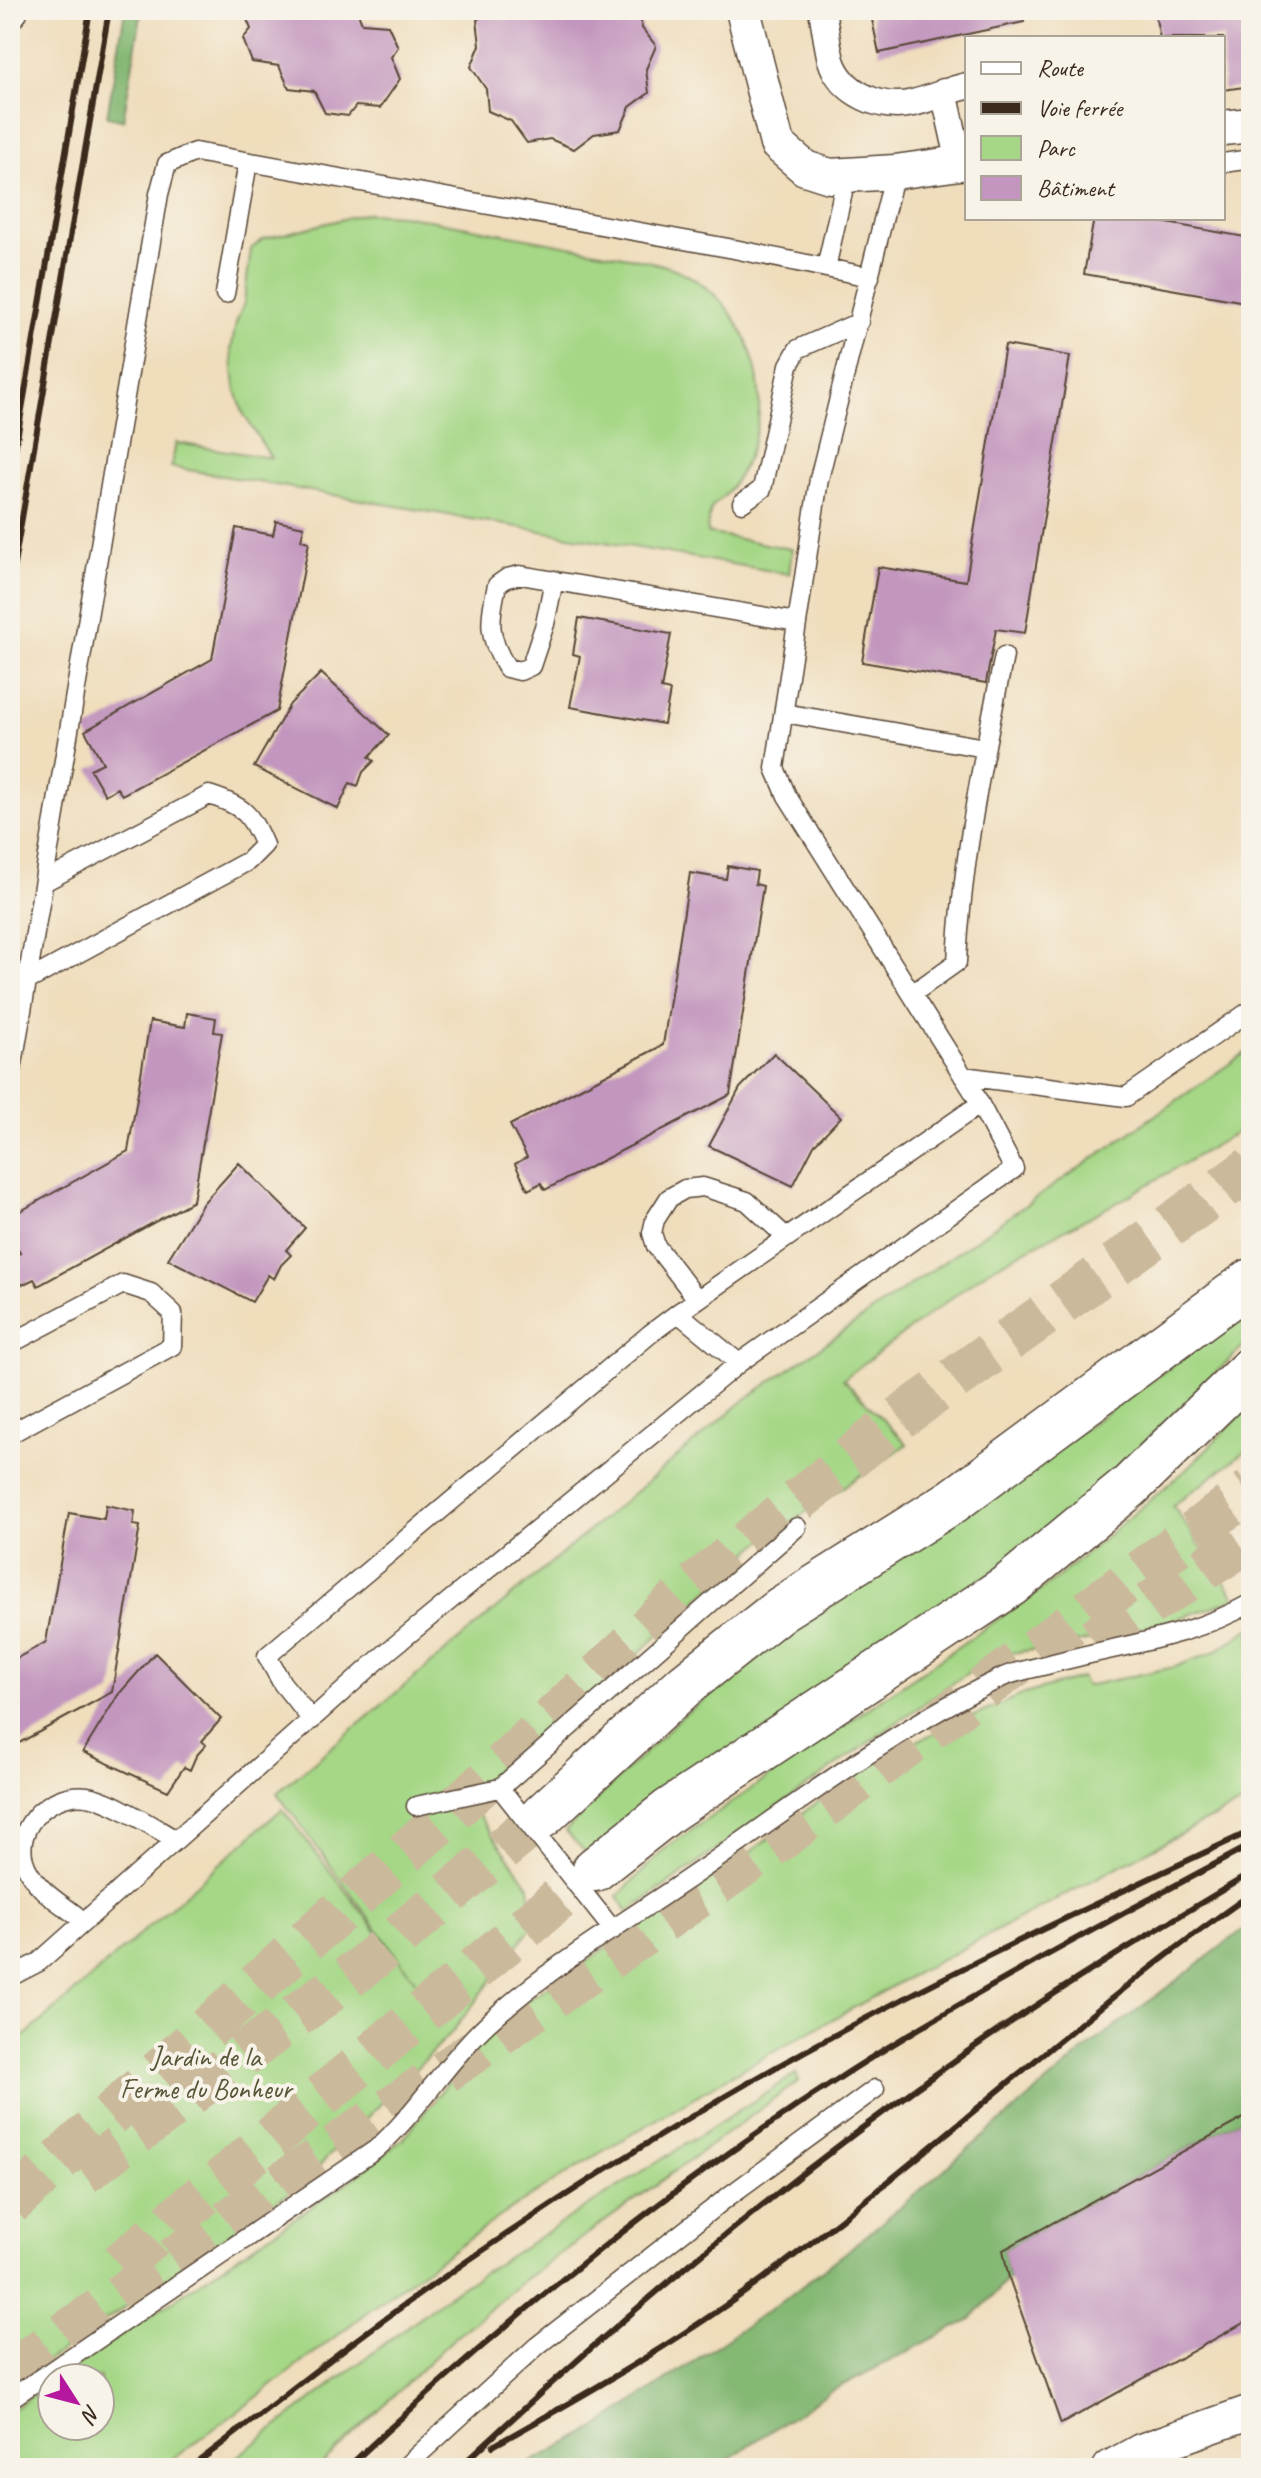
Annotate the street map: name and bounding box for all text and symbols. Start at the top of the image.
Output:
legend [965,36,1225,220]
text: Route [1037,53,1085,83]
text: Voie ferrée [1037,93,1124,123]
text: Parc [1037,133,1076,163]
text: Bâtiment [1037,173,1116,203]
park label: Jardin de la Ferme du Bonheur [120,2039,294,2106]
north arrow [36,2362,116,2442]
text: N [74,2399,107,2430]

